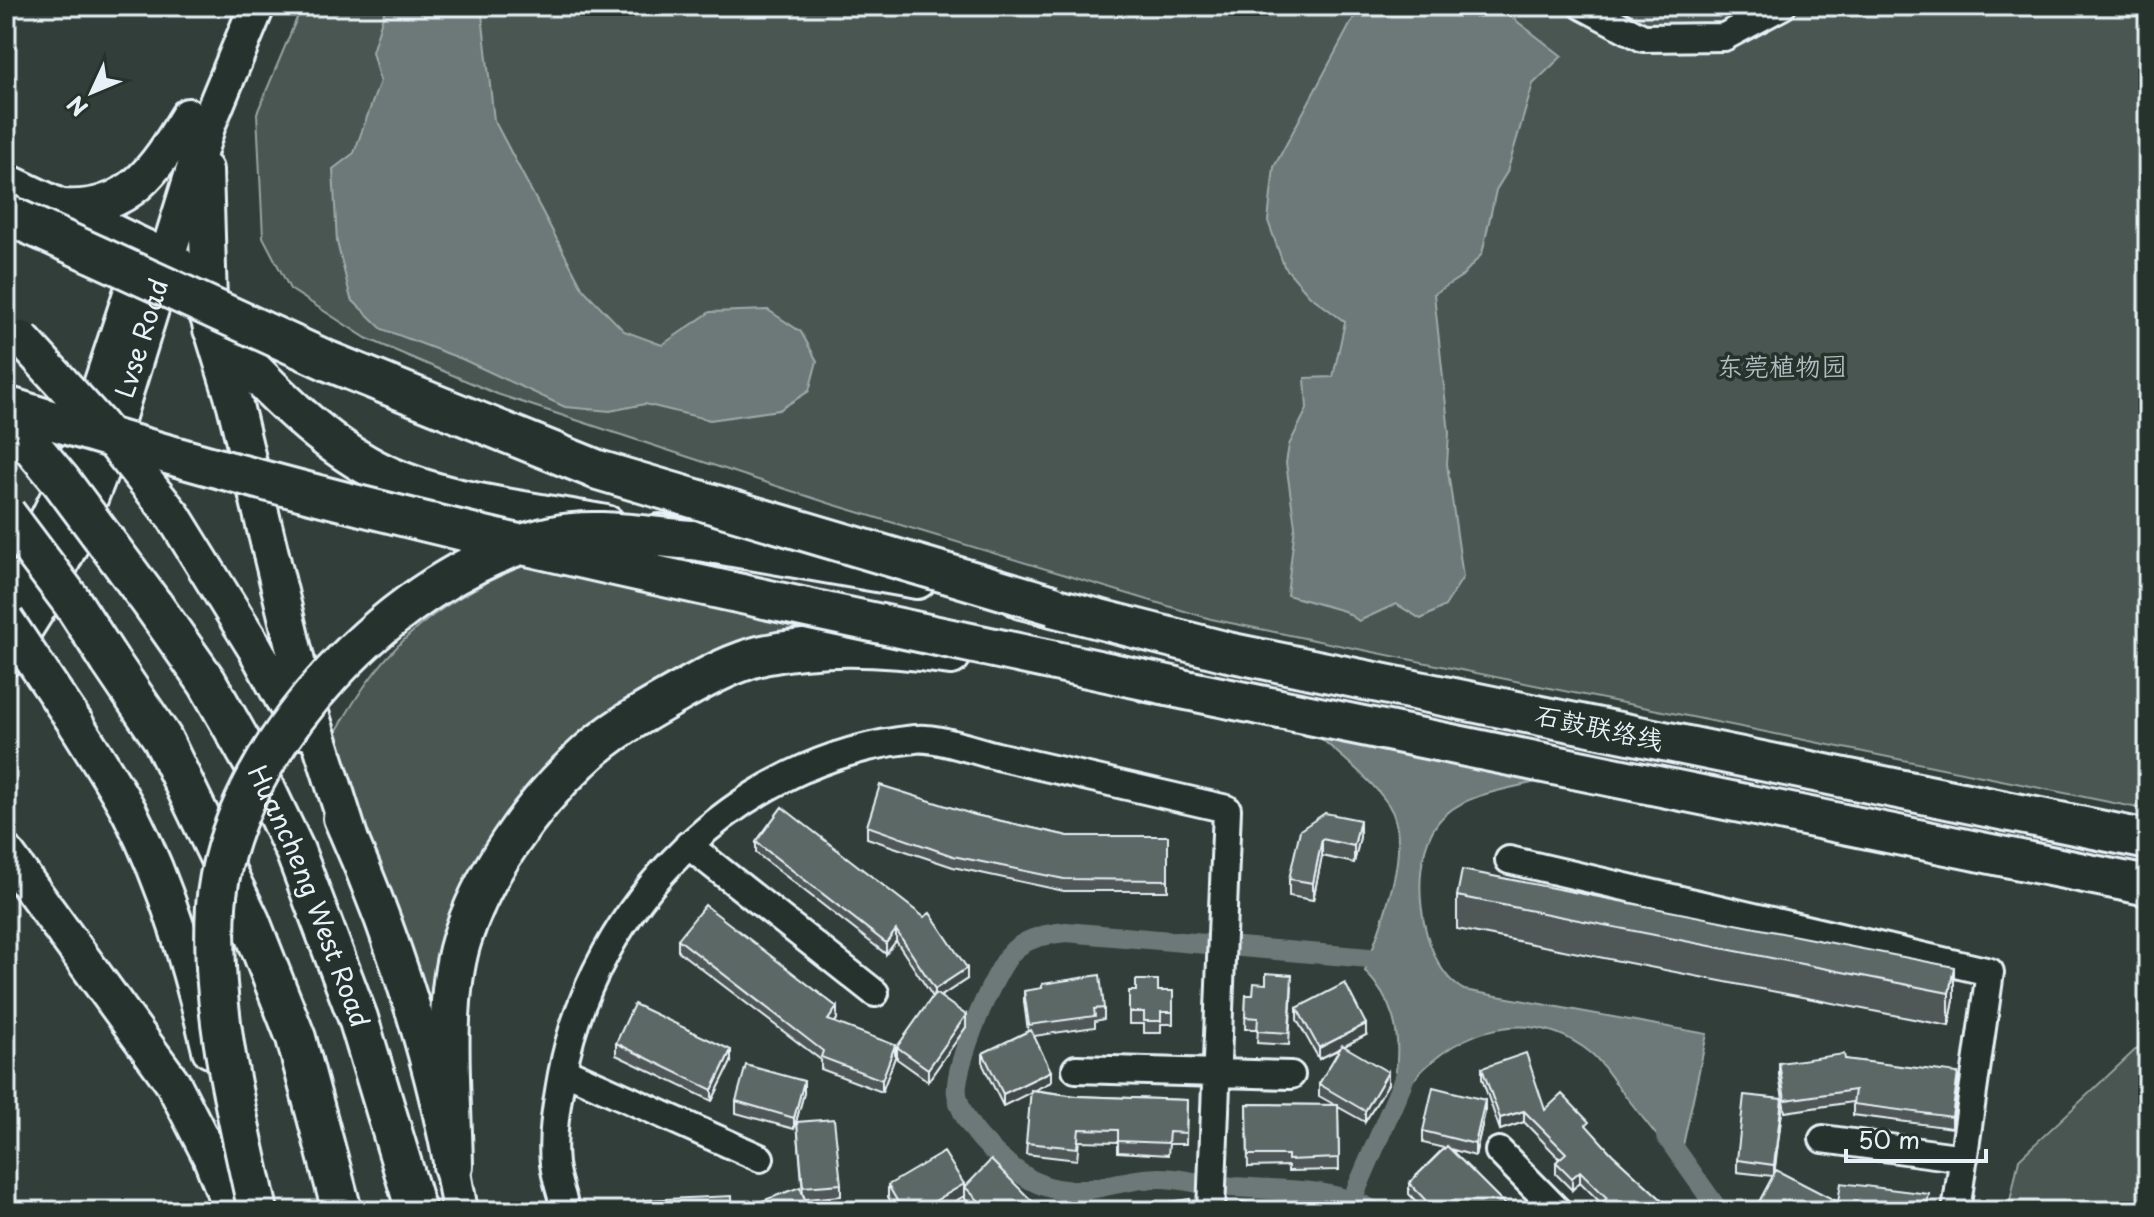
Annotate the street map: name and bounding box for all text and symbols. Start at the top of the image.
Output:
north arrow [52,52,132,132]
text: N [59,89,94,125]
street label: Lvse Road [104,273,177,402]
park label: 东莞植物园 [1717,346,1847,385]
street label: 石鼓联络线 [1532,694,1667,759]
street label: Huancheng West Road [239,758,381,1032]
scale bar [1846,1113,1986,1163]
text: 50 m [1858,1121,1920,1157]

